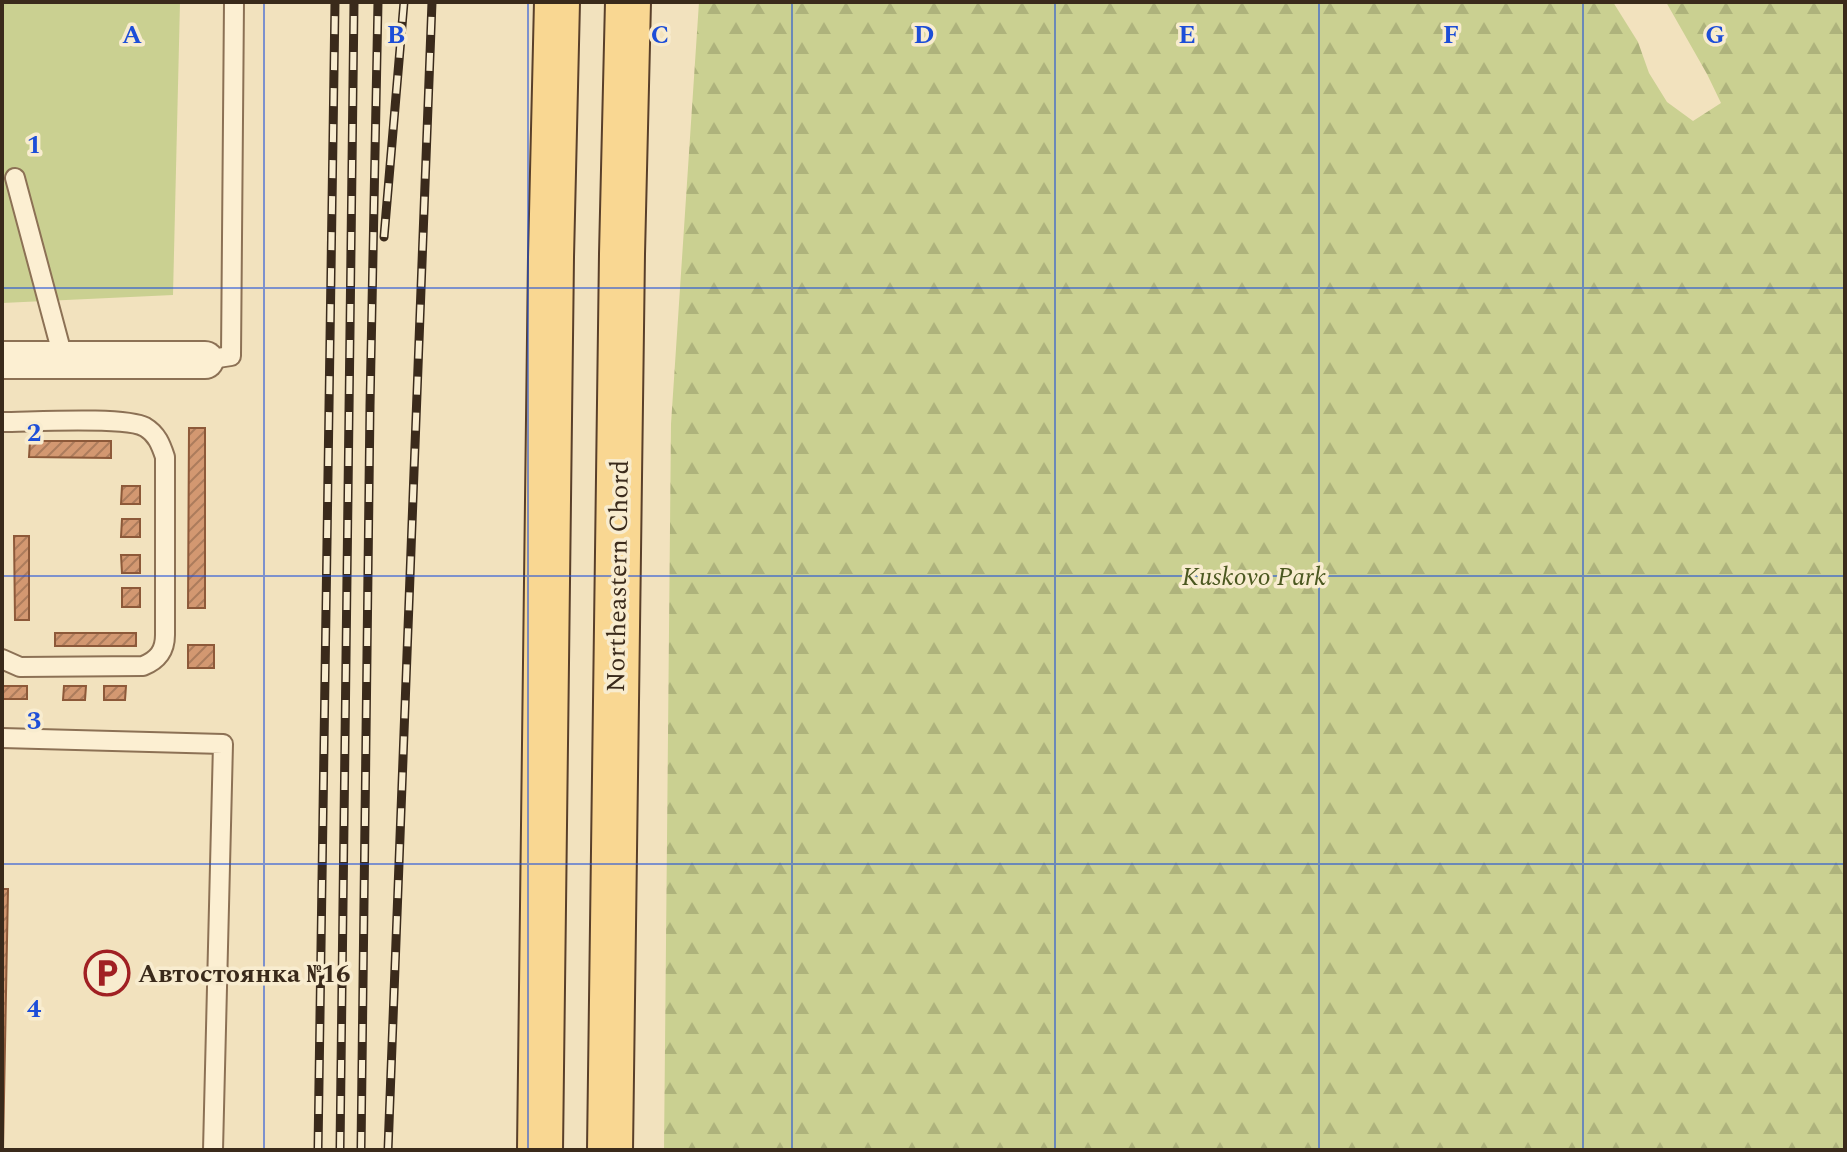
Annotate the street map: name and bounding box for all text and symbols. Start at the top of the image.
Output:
text: A [122,15,142,55]
text: B [387,15,405,55]
text: C [651,15,669,55]
text: D [914,15,934,55]
text: E [1178,15,1196,55]
text: F [1443,15,1459,55]
text: G [1705,15,1725,55]
text: 1 [27,125,41,165]
text: 2 [27,413,41,453]
street label: Northeastern Chord [596,459,640,693]
park label: Kuskovo Park [1182,557,1326,597]
text: 3 [27,701,41,741]
parking icon: Автостоянка №16 [83,949,131,997]
place label: Автостоянка №16 [138,954,351,994]
text: 4 [27,989,42,1029]

